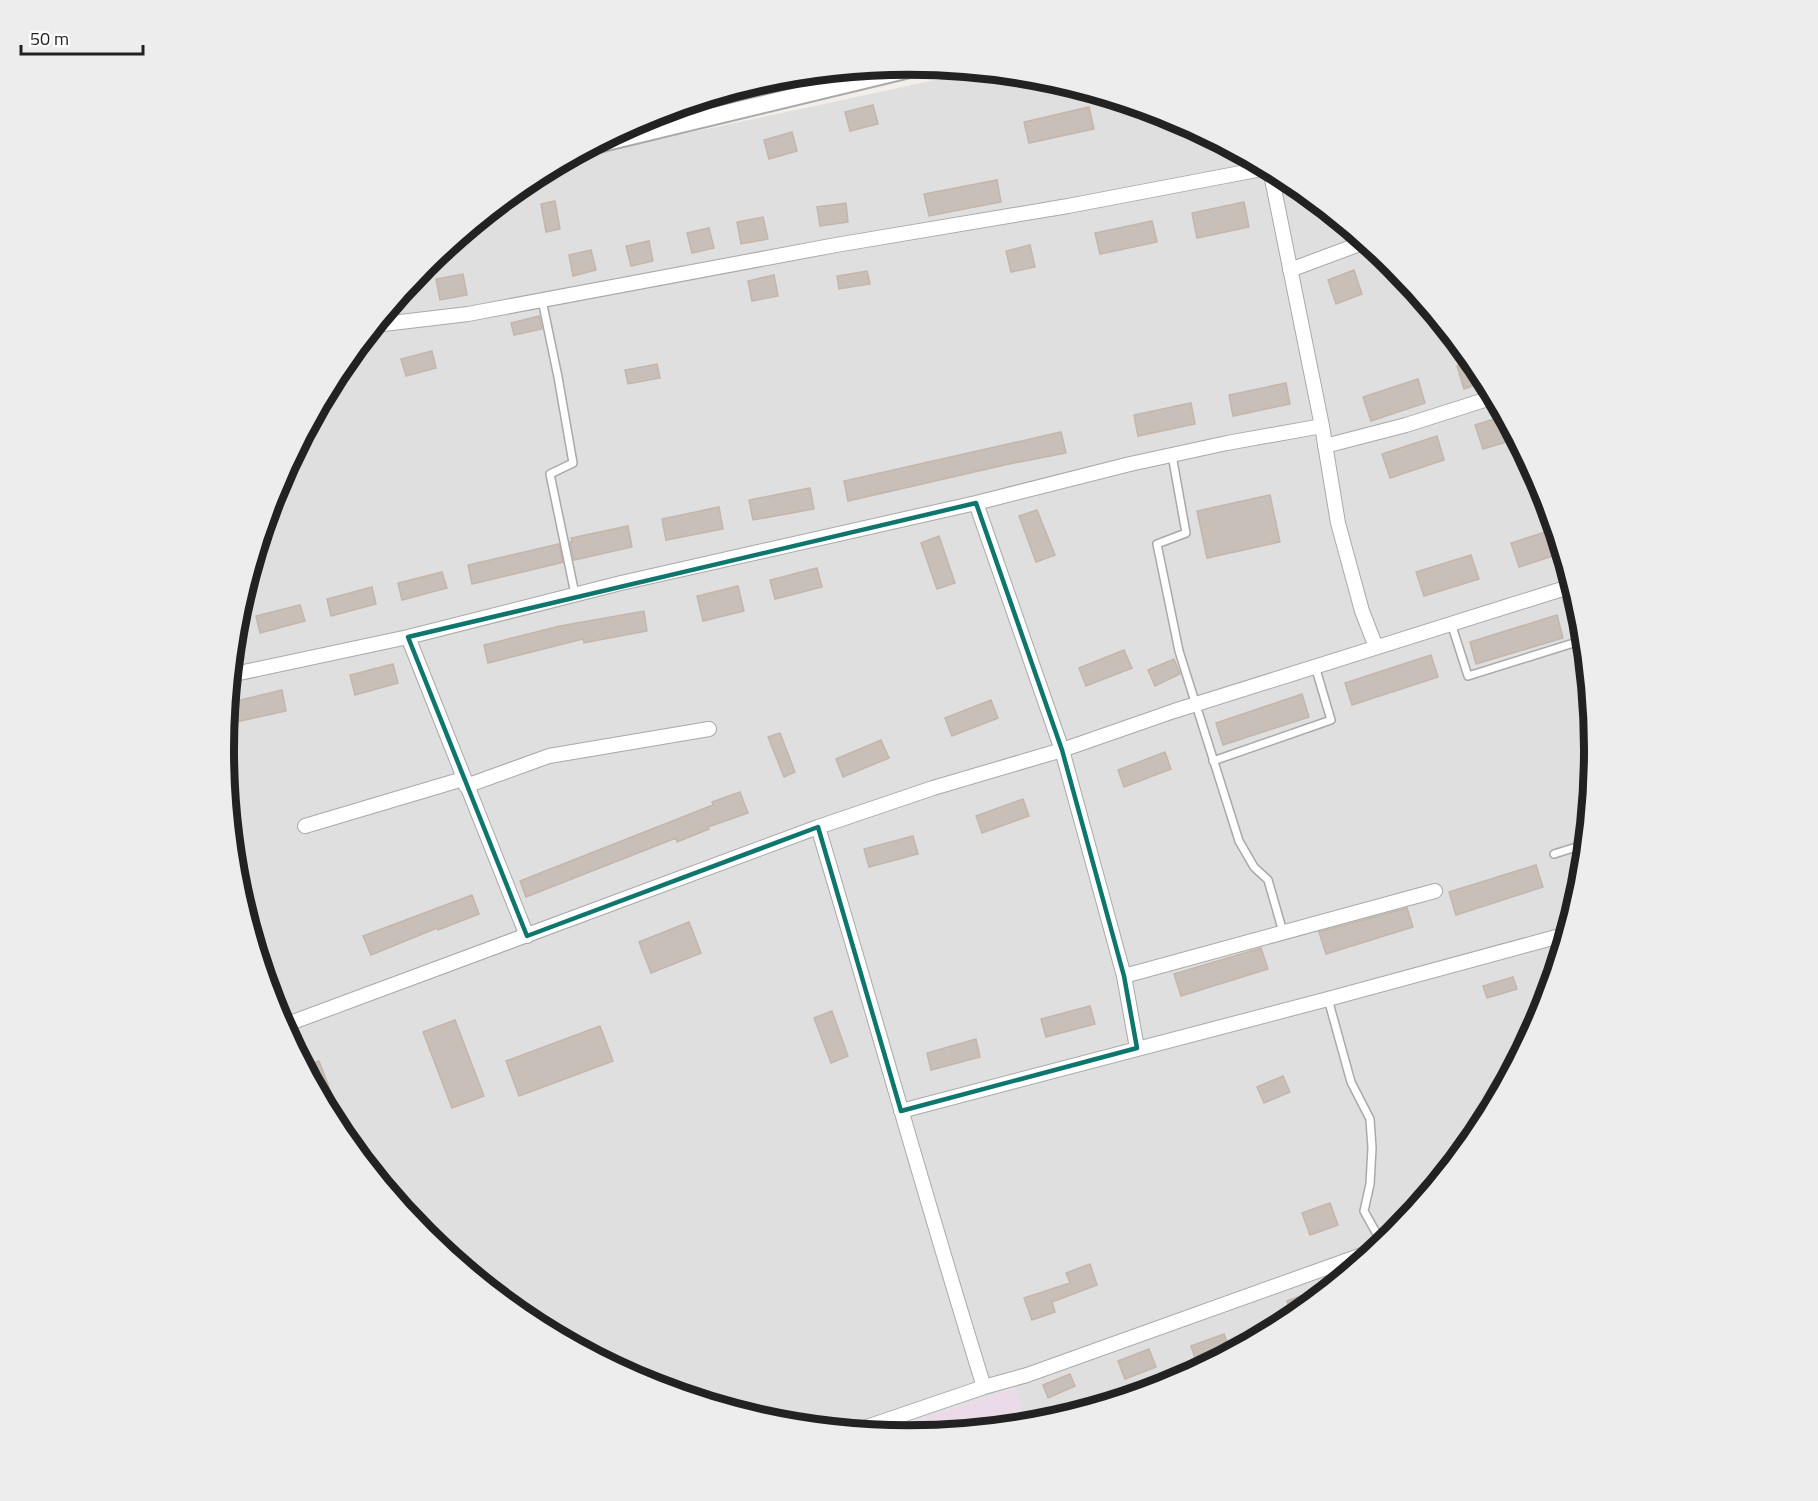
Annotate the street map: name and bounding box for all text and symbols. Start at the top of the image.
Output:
scale bar [21,18,142,56]
text: 50 m [30,25,69,52]

